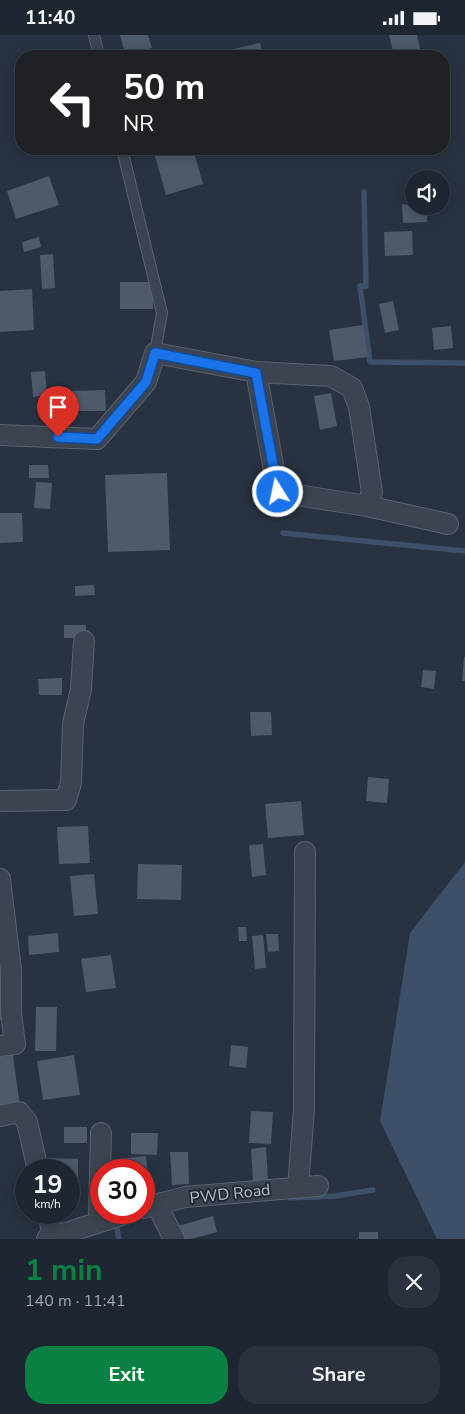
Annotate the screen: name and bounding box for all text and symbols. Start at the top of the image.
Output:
text: 11:40 [25,5,75,31]
text: 50 m [123,64,205,111]
icon: left [40,70,105,135]
text: NR [123,109,154,139]
map controls [405,170,450,215]
button: sound [405,170,450,215]
pin [37,386,79,437]
icon: arrive [44,393,72,421]
position arrow [251,465,303,517]
speed limit sign: 30 [90,1159,155,1224]
text: 19 [32,1168,63,1202]
street label: PWD Road [189,1179,272,1209]
text: km/h [34,1196,61,1212]
text: 1 min [25,1250,103,1291]
button: close [388,1256,440,1308]
text: 140 m · 11:41 [25,1290,126,1312]
button: Exit [25,1346,228,1404]
button: Share [238,1346,440,1404]

